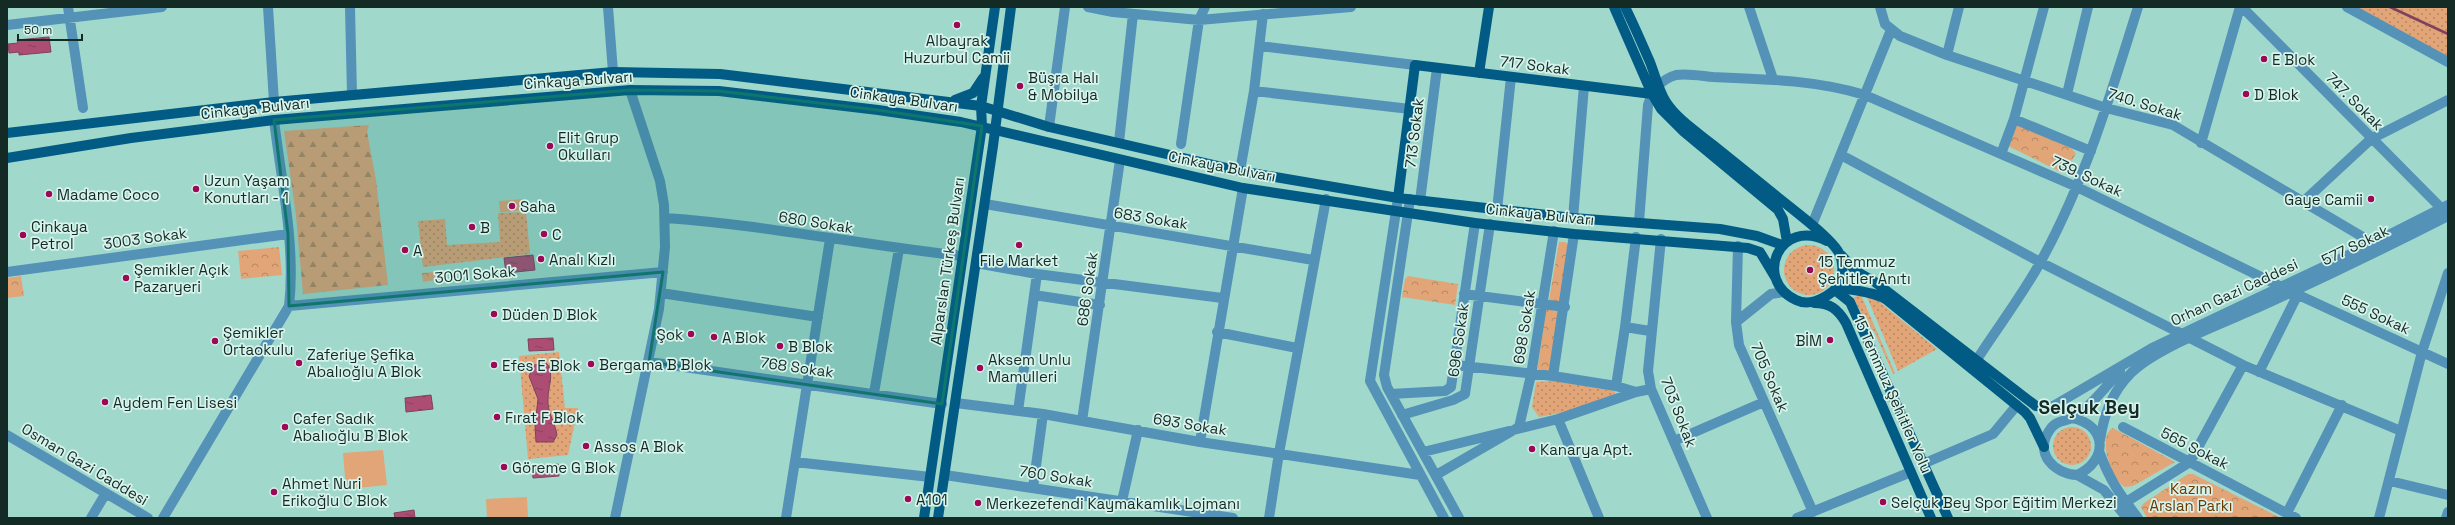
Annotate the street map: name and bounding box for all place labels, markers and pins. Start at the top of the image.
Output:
marker: Albayrak Huzurbul Camii [952,20,962,30]
place label: Albayrak Huzurbul Camii [904,31,1010,67]
place label: E Blok [2272,50,2315,69]
marker: E Blok [2259,54,2269,64]
place label: Büşra Halı & Mobilya [1028,68,1099,104]
marker: Büşra Halı & Mobilya [1015,81,1025,91]
place label: D Blok [2254,85,2299,104]
marker: D Blok [2241,89,2251,99]
place label: Elit Grup Okulları [558,128,619,164]
marker: Elit Grup Okulları [545,141,555,151]
place label: Uzun Yaşam Konutları - 1 [204,171,290,207]
marker: Uzun Yaşam Konutları - 1 [191,184,201,194]
place label: Madame Coco [57,185,159,204]
marker: Madame Coco [44,189,54,199]
place label: Gaye Camii [2284,190,2363,209]
marker: Gaye Camii [2366,194,2376,204]
place label: Saha [520,197,556,216]
marker: Saha [507,201,517,211]
place label: Cinkaya Petrol [31,217,88,253]
place label: B [480,218,490,237]
marker: B [467,222,477,232]
place label: C [552,225,562,244]
marker: C [539,229,549,239]
marker: Cinkaya Petrol [18,230,28,240]
marker: File Market [1014,240,1024,250]
place label: A [413,241,423,260]
marker: A [400,245,410,255]
place label: Analı Kızlı [549,250,615,269]
place label: File Market [980,251,1058,270]
place label: 15 Temmuz Şehitler Anıtı [1818,252,1911,288]
marker: Analı Kızlı [536,254,546,264]
place label: Şemikler Açık Pazaryeri [134,260,229,296]
marker: 15 Temmuz Şehitler Anıtı [1805,265,1815,275]
marker: Şemikler Açık Pazaryeri [121,273,131,283]
place label: Düden D Blok [502,305,597,324]
marker: Düden D Blok [489,309,499,319]
place label: Şemikler Ortaokulu [223,323,293,359]
place label: Şok [656,325,683,344]
place label: A Blok [722,328,766,347]
marker: Şok [686,329,696,339]
place label: BİM [1795,331,1822,350]
marker: A Blok [709,332,719,342]
marker: BİM [1825,335,1835,345]
marker: Şemikler Ortaokulu [210,336,220,346]
place label: B Blok [788,337,833,356]
marker: B Blok [775,341,785,351]
place label: Zaferiye Şefika Abalıoğlu A Blok [307,345,422,381]
place label: Aksem Unlu Mamulleri [988,350,1071,386]
place label: Bergama B Blok [599,355,712,374]
place label: Efes E Blok [502,356,581,375]
marker: Zaferiye Şefika Abalıoğlu A Blok [294,358,304,368]
marker: Bergama B Blok [586,359,596,369]
marker: Efes E Blok [489,360,499,370]
marker: Aksem Unlu Mamulleri [975,363,985,373]
place label: Aydem Fen Lisesi [113,393,237,412]
marker: Aydem Fen Lisesi [100,397,110,407]
place label: Fırat F Blok [505,408,584,427]
place label: Cafer Sadık Abalıoğlu B Blok [293,409,408,445]
marker: Fırat F Blok [492,412,502,422]
marker: Cafer Sadık Abalıoğlu B Blok [280,422,290,432]
place label: Assos A Blok [594,437,684,456]
place label: Kanarya Apt. [1540,440,1632,459]
marker: Assos A Blok [581,441,591,451]
marker: Kanarya Apt. [1527,444,1537,454]
place label: Göreme G Blok [512,458,616,477]
marker: Göreme G Blok [499,462,509,472]
place label: Ahmet Nuri Erikoğlu C Blok [282,474,387,510]
marker: Ahmet Nuri Erikoğlu C Blok [269,487,279,497]
place label: A101 [916,490,948,509]
place label: Selçuk Bey Spor Eğitim Merkezi [1891,493,2117,512]
marker: A101 [903,494,913,504]
place label: Merkezefendi Kaymakamlık Lojmanı [986,494,1240,513]
marker: Selçuk Bey Spor Eğitim Merkezi [1878,497,1888,507]
marker: Merkezefendi Kaymakamlık Lojmanı [973,498,983,508]

